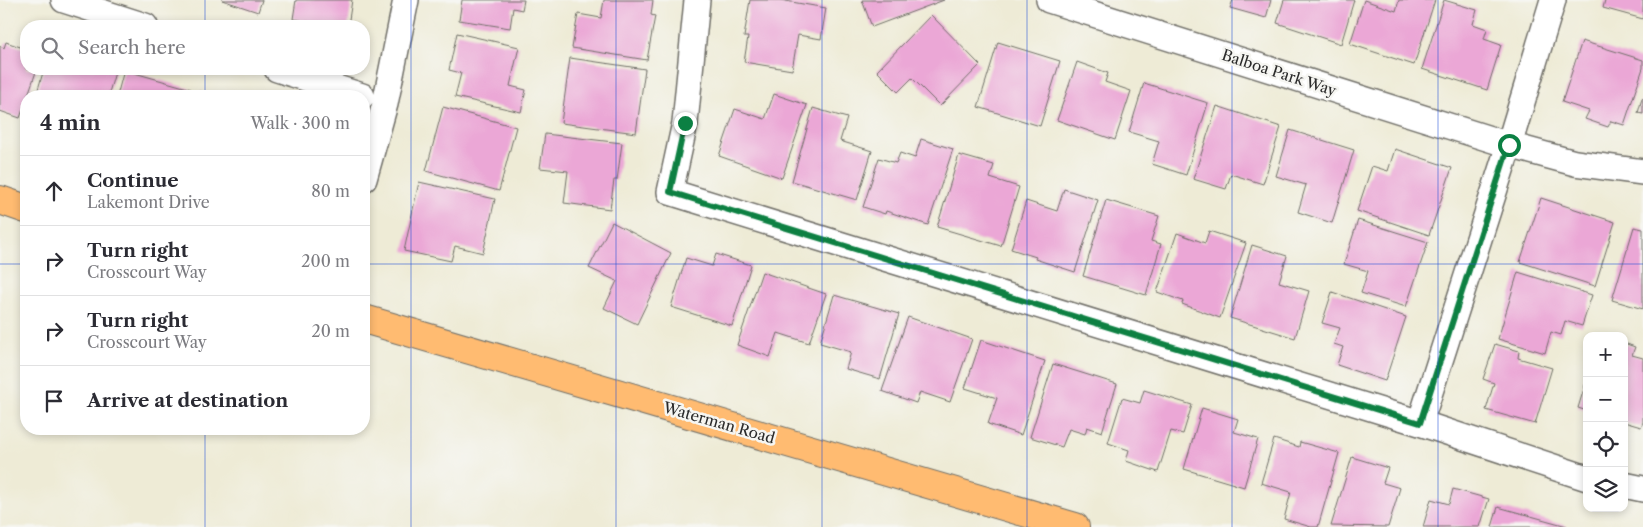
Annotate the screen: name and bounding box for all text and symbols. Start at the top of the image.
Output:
search box [20,20,370,75]
icon: search [38,34,66,62]
text: Search here [78,36,186,59]
street label: Balboa Park Way [1219,45,1340,100]
text: 4 min [40,110,101,135]
route end [674,112,697,135]
text: Walk · 300 m [251,113,350,133]
route start [1498,134,1521,157]
text: Continue [87,169,179,192]
icon: ahead [40,177,68,205]
text: 80 m [311,181,350,201]
text: Lakemont Drive [87,192,210,212]
text: Turn right [87,239,188,262]
icon: right [40,247,68,275]
text: 200 m [301,251,350,271]
text: Crosscourt Way [87,262,207,282]
text: Turn right [87,309,188,332]
icon: right [40,317,68,345]
text: 20 m [311,321,350,341]
text: Crosscourt Way [87,332,207,352]
map controls [1583,332,1628,512]
button: + [1583,332,1628,377]
button: − [1583,377,1628,422]
icon: arrive [40,387,68,415]
text: Arrive at destination [87,389,288,412]
street label: Waterman Road [660,397,777,448]
button: locate [1583,422,1628,467]
button: layers [1583,467,1628,512]

